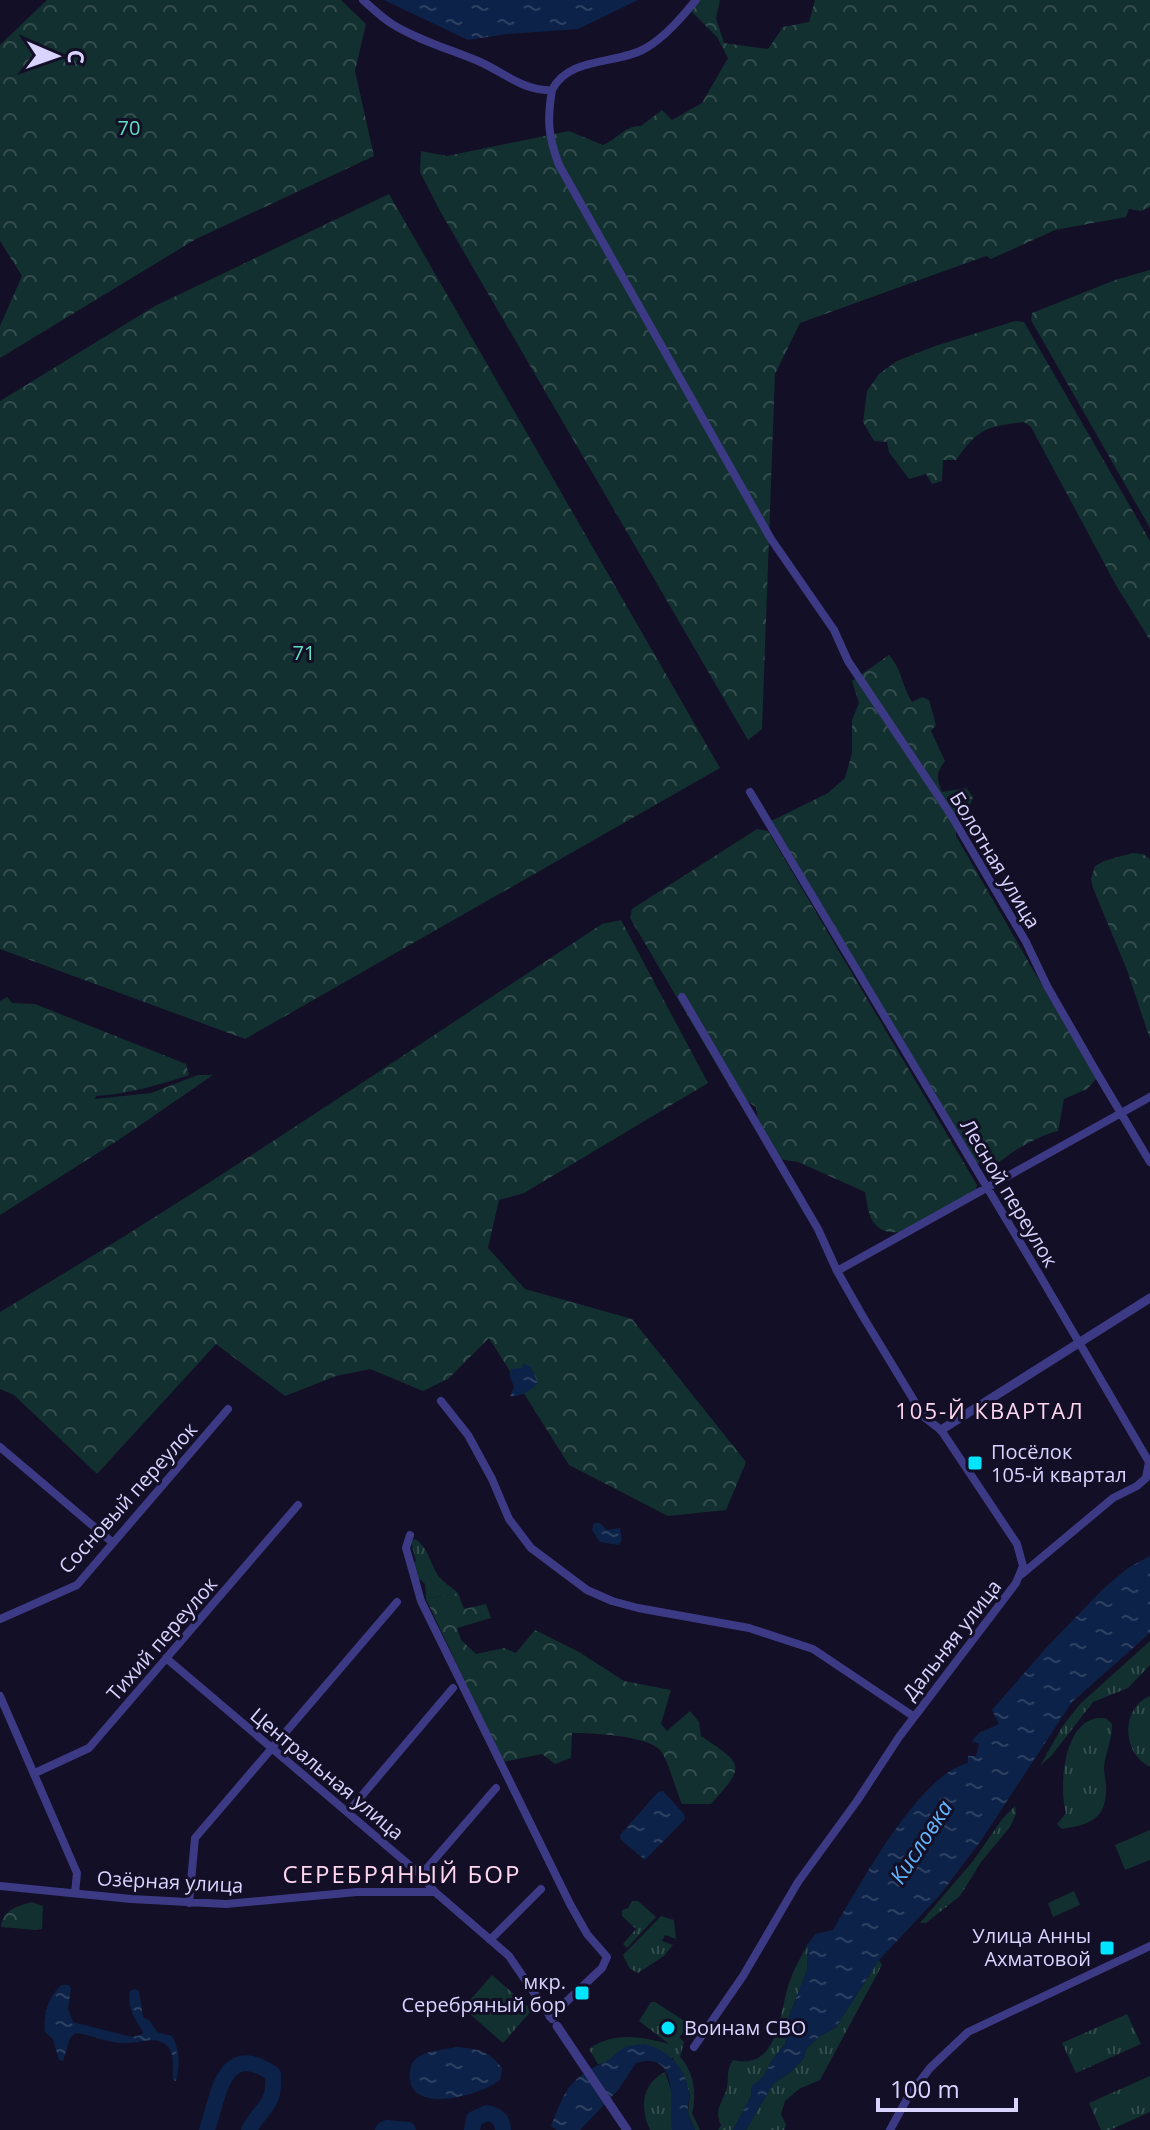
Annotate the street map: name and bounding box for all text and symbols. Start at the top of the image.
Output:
north arrow [16,16,96,96]
text: С [62,49,92,64]
park label: 70 [118,114,140,141]
park label: 71 [293,639,315,666]
street label: Болотная улица [944,786,1047,933]
street label: Лесной переулок [954,1114,1065,1272]
district label: 105-Й КВАРТАЛ [895,1395,1085,1425]
street label: Сосновый переулок [52,1416,203,1579]
place label: Посёлок 105-й квартал [991,1438,1127,1488]
marker: Посёлок 105-й квартал [966,1454,984,1472]
street label: Тихий переулок [100,1571,223,1706]
street label: Дальняя улица [896,1574,1007,1705]
street label: Центральная улица [245,1701,410,1846]
water label: Кисловка [882,1794,958,1889]
district label: СЕРЕБРЯНЫЙ БОР [283,1857,521,1890]
street label: Озёрная улица [96,1864,244,1899]
place label: Улица Анны Ахматовой [972,1922,1091,1972]
marker: Улица Анны Ахматовой [1098,1939,1116,1957]
place label: мкр. Серебряный бор [401,1968,566,2018]
marker: мкр. Серебряный бор [573,1984,591,2002]
place label: Воинам СВО [684,2014,806,2041]
marker: Воинам СВО [659,2019,677,2037]
scale bar [878,2062,1016,2112]
text: 100 m [890,2072,960,2105]

